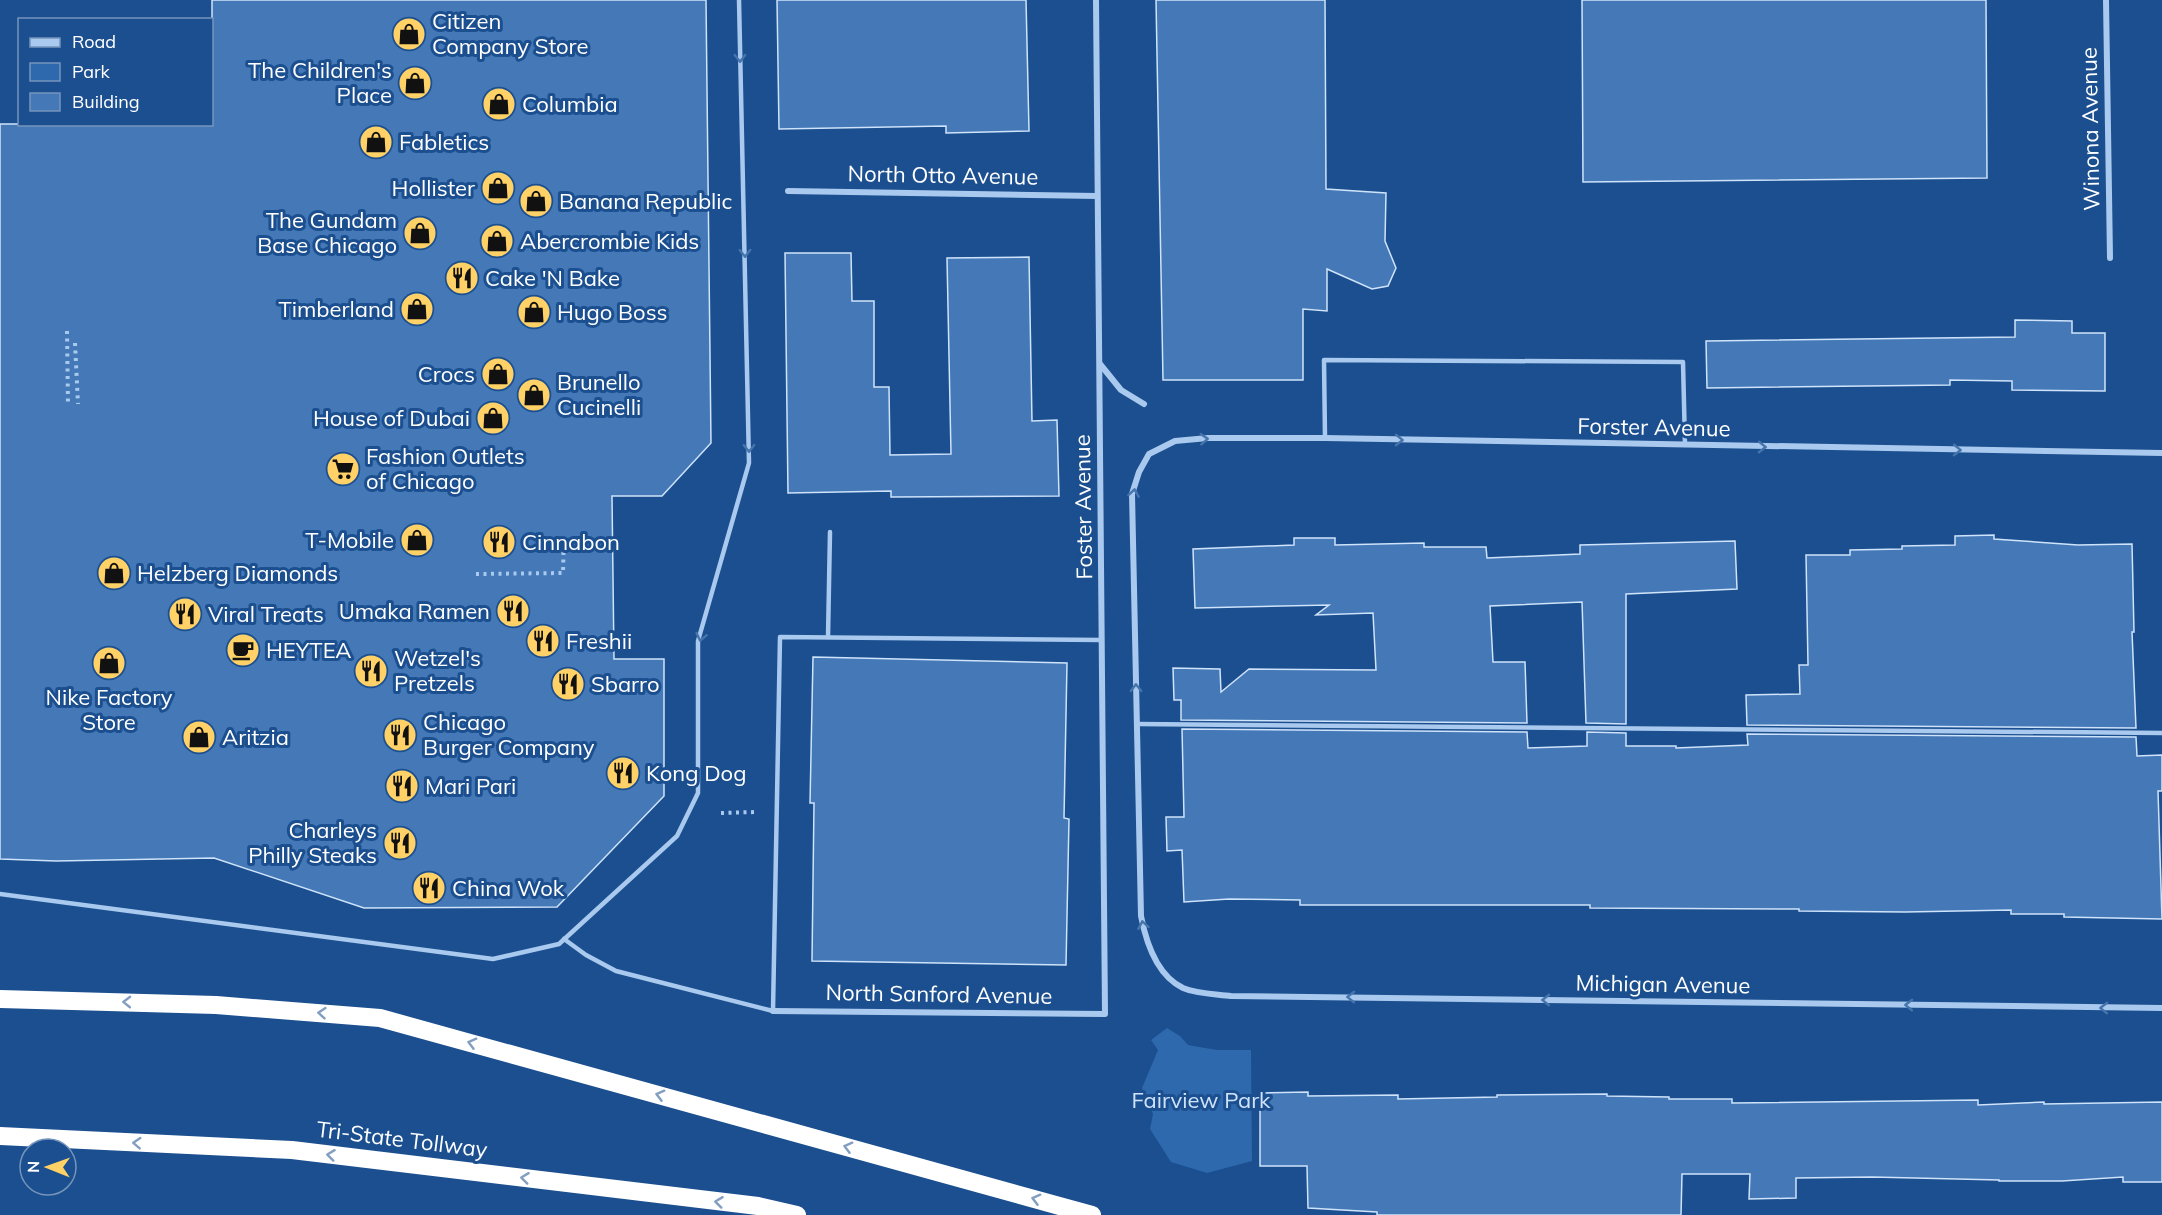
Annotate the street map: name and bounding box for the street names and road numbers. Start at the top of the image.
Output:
street label: Winona Avenue [2075,47,2105,211]
street label: North Otto Avenue [847,159,1039,191]
street label: Forster Avenue [1577,412,1731,442]
street label: Foster Avenue [1068,434,1098,580]
street label: Michigan Avenue [1575,968,1751,1000]
street label: North Sanford Avenue [825,978,1053,1010]
street label: Tri-State Tollway [315,1115,489,1163]

